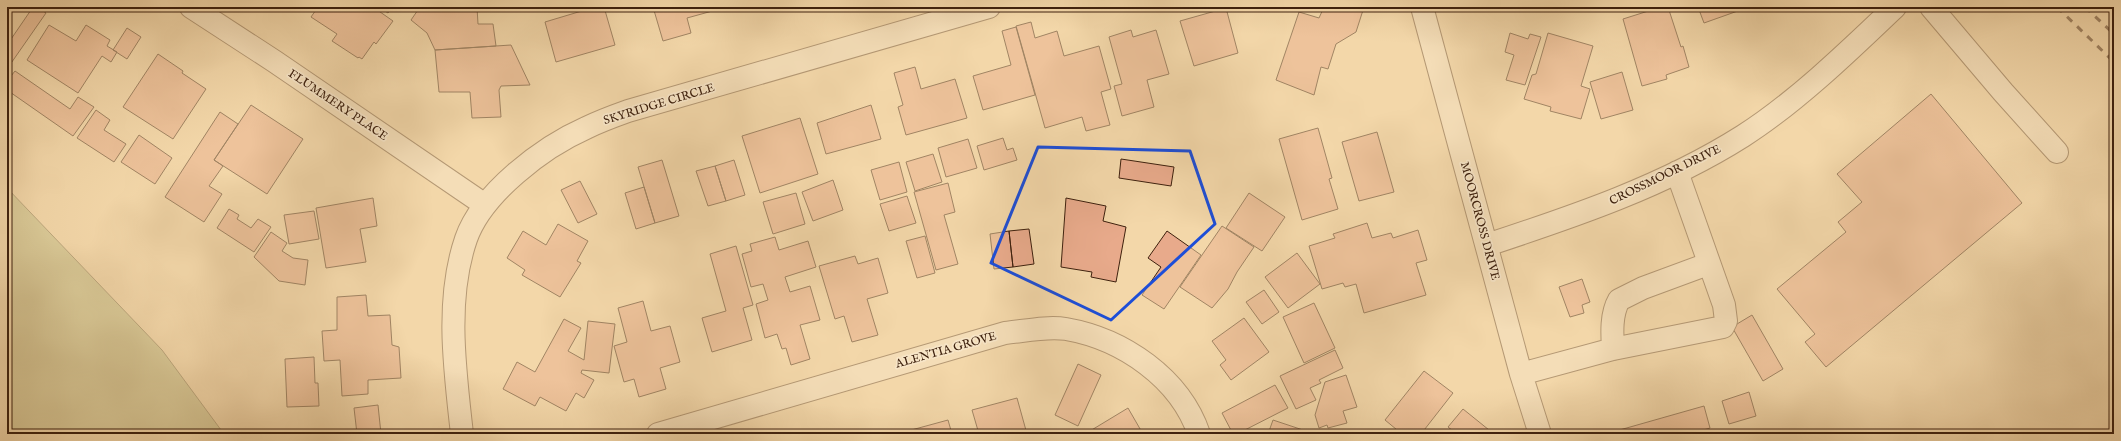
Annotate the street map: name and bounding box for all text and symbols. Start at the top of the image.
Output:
street label: FLUMMERY PLACE [285,66,391,144]
street label: SKYRIDGE CIRCLE [602,80,716,128]
street label: CROSSMOOR DRIVE [1607,141,1723,209]
street label: MOORCROSS DRIVE [1457,160,1503,282]
street label: ALENTIA GROVE [893,328,998,372]

